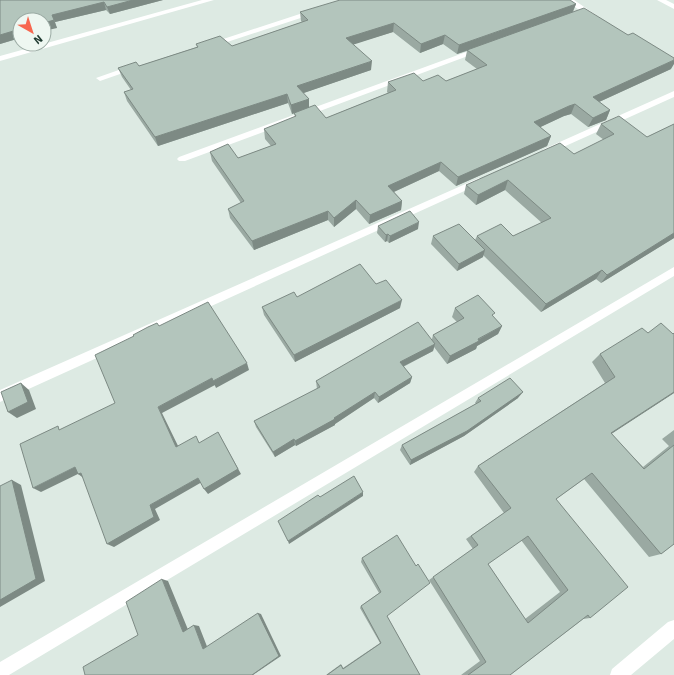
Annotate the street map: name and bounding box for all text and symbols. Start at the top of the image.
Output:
north arrow [12,12,52,52]
text: N [31,32,45,47]

